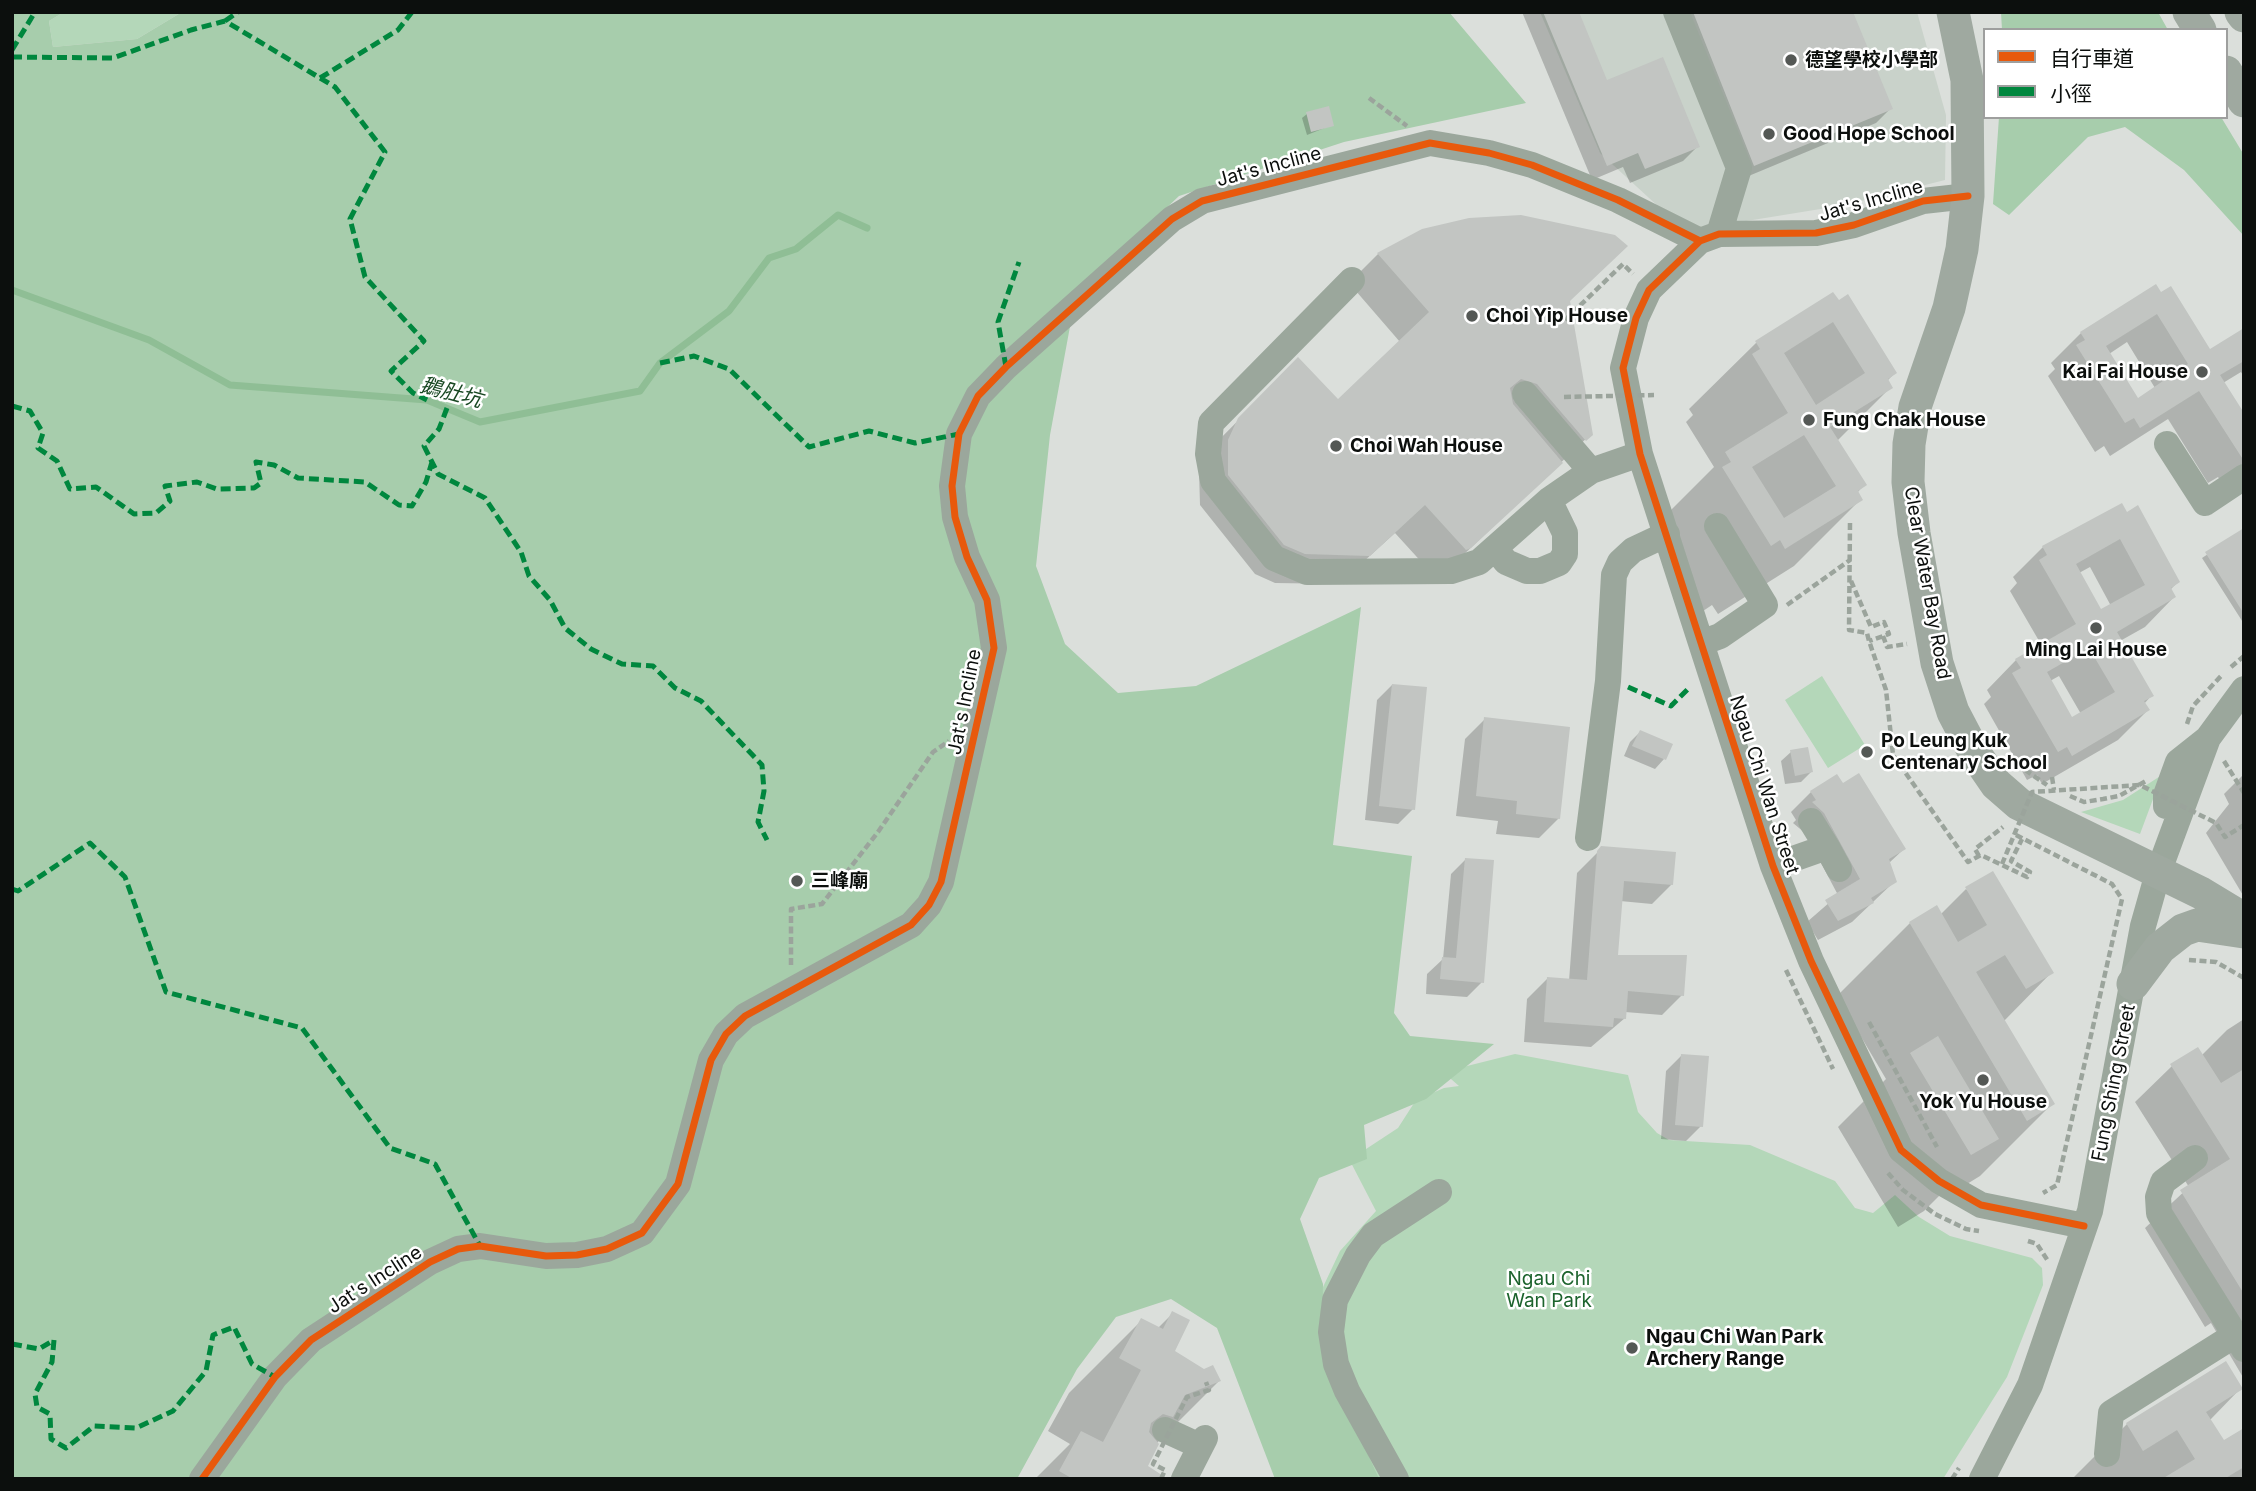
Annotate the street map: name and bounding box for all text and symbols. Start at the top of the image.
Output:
legend [1983,28,2228,119]
text: 自行車道 [2050,46,2134,71]
place label: 德望學校小學部 [1805,49,1938,71]
marker: 德望學校小學部 [1783,52,1799,68]
text: 小徑 [2050,81,2092,106]
place label: Good Hope School [1783,123,1955,145]
marker: Good Hope School [1761,126,1777,142]
street label: Jat's Incline [1214,142,1324,192]
street label: Jat's Incline [1816,175,1926,227]
place label: Choi Yip House [1486,305,1628,327]
marker: Choi Yip House [1464,308,1480,324]
place label: Kai Fai House [2063,361,2188,383]
marker: Kai Fai House [2194,364,2210,380]
water label: 鵝肚坑 [417,373,485,413]
place label: Fung Chak House [1823,409,1986,431]
marker: Fung Chak House [1801,412,1817,428]
place label: Choi Wah House [1350,435,1503,457]
marker: Choi Wah House [1328,438,1344,454]
street label: Clear Water Bay Road [1899,485,1955,681]
marker: Ming Lai House [2088,620,2104,636]
place label: Ming Lai House [2025,639,2167,661]
street label: Jat's Incline [944,647,986,757]
street label: Ngau Chi Wan Street [1724,693,1804,877]
place label: Po Leung Kuk Centenary School [1881,730,2047,774]
marker: Po Leung Kuk Centenary School [1859,744,1875,760]
place label: 三峰廟 [811,870,868,892]
marker: 三峰廟 [789,873,805,889]
street label: Fung Shing Street [2088,1002,2140,1164]
marker: Yok Yu House [1975,1072,1991,1088]
place label: Yok Yu House [1919,1091,2047,1113]
street label: Jat's Incline [324,1241,426,1319]
park label: Ngau Chi Wan Park [1506,1268,1592,1312]
place label: Ngau Chi Wan Park Archery Range [1646,1326,1824,1370]
marker: Ngau Chi Wan Park Archery Range [1624,1340,1640,1356]

